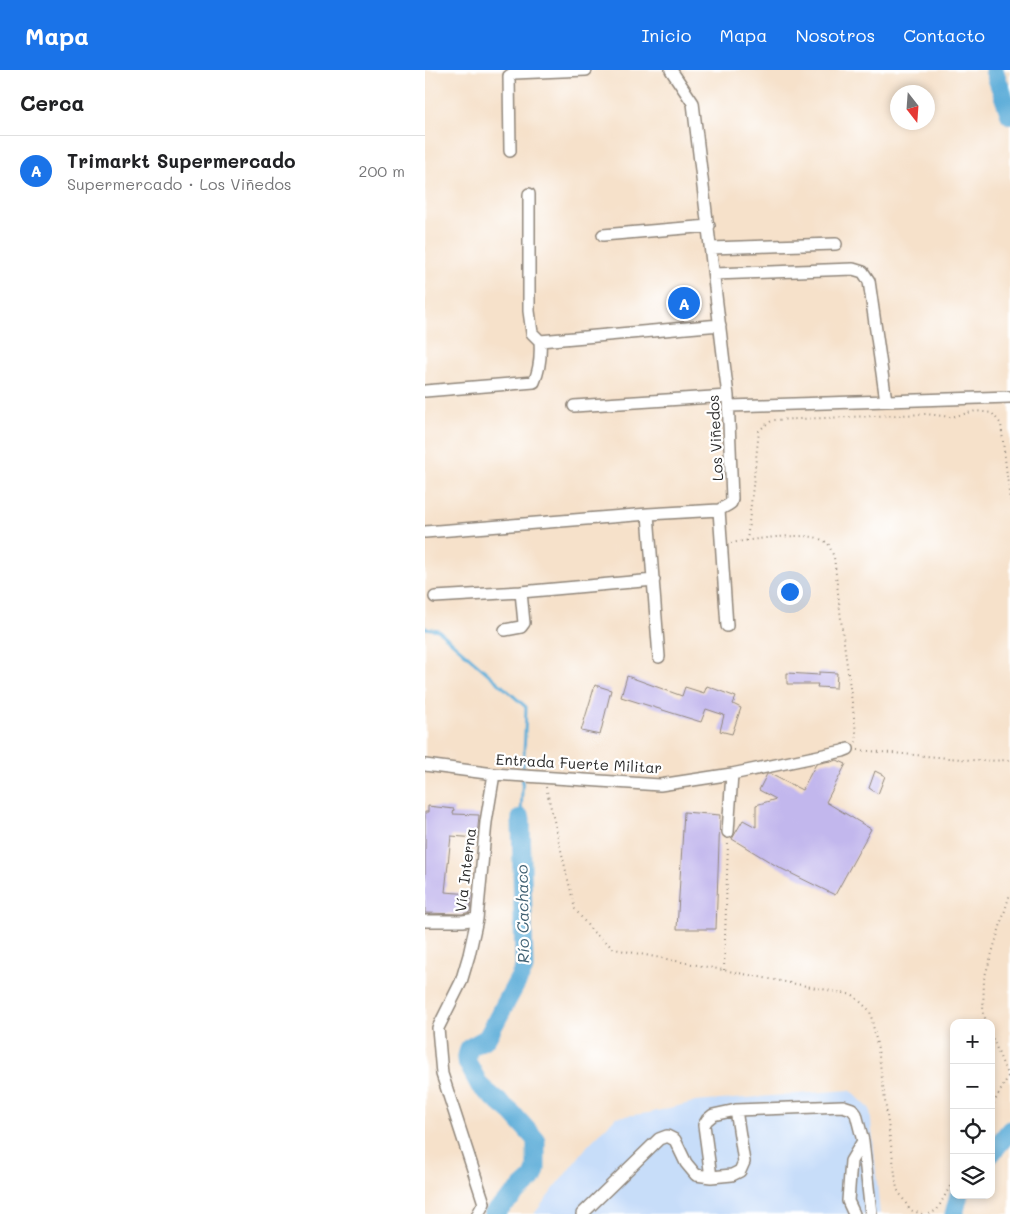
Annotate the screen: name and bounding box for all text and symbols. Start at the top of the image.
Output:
text: Mapa [25,20,89,51]
text: Inicio [641,23,692,47]
text: Mapa [720,23,767,47]
text: Nosotros [795,23,875,47]
text: Contacto [903,23,985,47]
north arrow [890,85,935,130]
text: Cerca [20,89,85,116]
text: Trimarkt Supermercado [67,148,296,173]
text: A [30,160,42,181]
text: 200 m [358,160,405,181]
text: Supermercado · Los Viñedos [67,173,292,194]
pin: A [668,284,700,322]
street label: Los Viñedos [703,394,727,482]
your location [777,579,803,605]
street label: Entrada Fuerte Militar [495,749,663,777]
street label: Vía Interna [450,827,480,913]
water label: Río Cachaco [511,864,533,963]
map controls [950,1019,995,1199]
button: + [950,1019,995,1064]
button: − [950,1064,995,1109]
button: locate [950,1109,995,1154]
button: layers [950,1154,995,1199]

